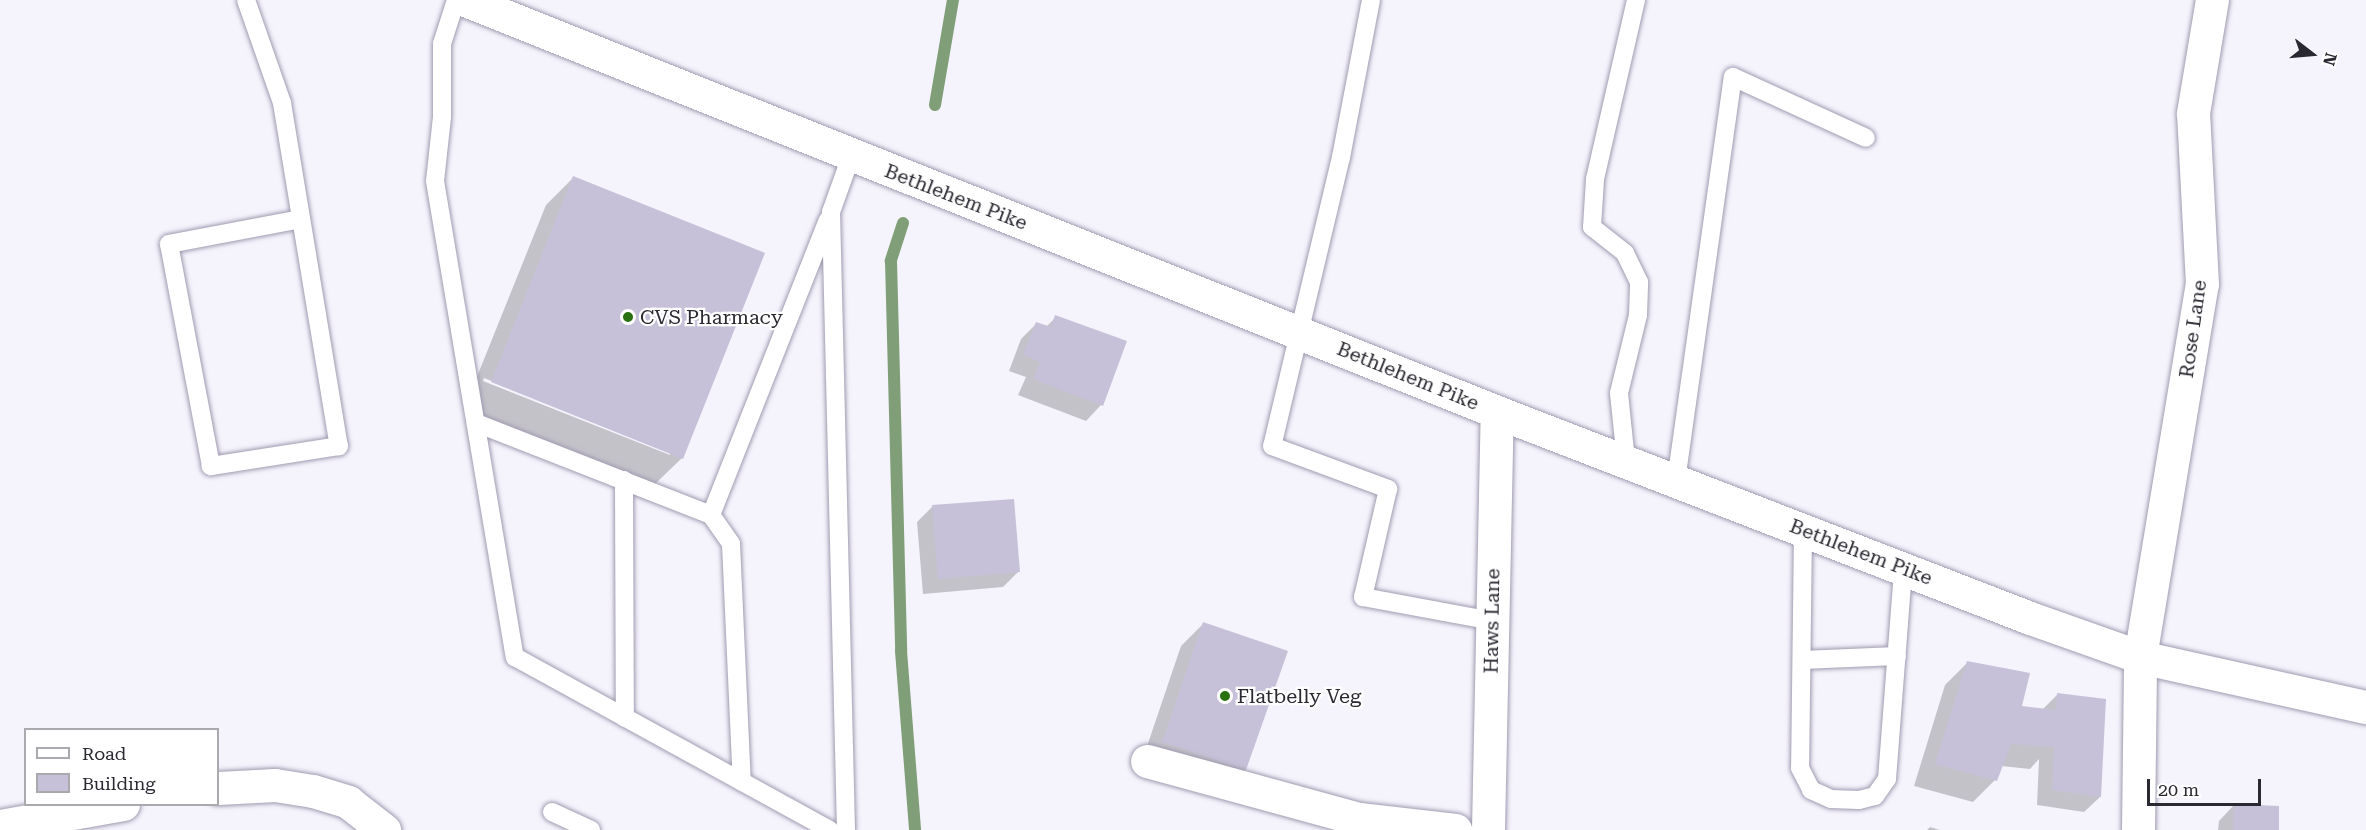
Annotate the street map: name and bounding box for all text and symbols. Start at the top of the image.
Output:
north arrow [2282,24,2342,84]
text: N [2319,51,2341,68]
street label: Bethlehem Pike [881,159,1031,235]
street label: Rose Lane [2174,278,2212,380]
place label: CVS Pharmacy [640,305,783,329]
marker: CVS Pharmacy [621,310,635,324]
street label: Bethlehem Pike [1333,337,1483,415]
street label: Bethlehem Pike [1786,514,1936,590]
street label: Haws Lane [1479,568,1505,674]
place label: Flatbelly Veg [1237,684,1361,708]
marker: Flatbelly Veg [1218,689,1232,703]
legend [24,728,219,806]
text: Road [82,743,126,764]
scale bar [2150,767,2264,805]
text: Building [82,773,156,794]
text: 20 m [2158,779,2199,800]

